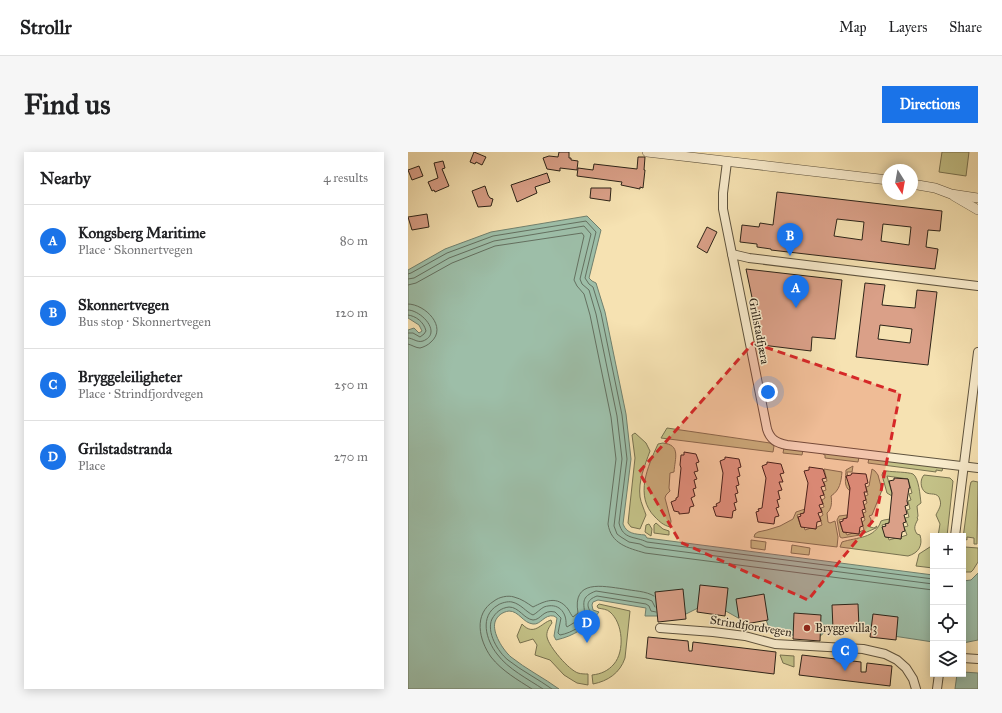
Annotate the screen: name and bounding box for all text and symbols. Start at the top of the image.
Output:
text: Strollr [20,16,72,39]
text: Map [839,19,867,36]
text: Layers [889,19,927,36]
text: Share [949,19,982,36]
button: Directions [882,86,978,123]
text: Find us [24,87,110,122]
north arrow [882,164,918,200]
text: Nearby [40,168,91,189]
text: 4 results [323,170,368,186]
pin: B [777,223,803,256]
text: Kongsberg Maritime [78,224,206,242]
text: A [49,233,57,249]
text: 80 m [340,233,368,249]
text: Place · Skonnertvegen [78,242,193,258]
pin: A [783,275,809,308]
text: Skonnertvegen [78,296,169,314]
street label: Grillstadfjæra [746,297,772,366]
text: B [49,305,57,321]
text: 120 m [335,305,368,321]
text: Bus stop · Skonnertvegen [78,314,211,330]
text: Bryggeleiligheter [78,368,182,386]
text: C [49,377,57,393]
text: 250 m [334,377,368,393]
your location [758,382,778,402]
text: Place · Strindfjordvegen [78,386,203,402]
text: Grilstadstranda [78,440,172,458]
text: D [48,449,58,465]
text: 270 m [334,449,368,465]
text: Place [78,458,105,474]
map controls [930,533,966,677]
button: + [930,533,966,569]
button: − [930,569,966,605]
button: locate [930,605,966,641]
pin: D [574,610,600,643]
street label: Strindfjordvegen [709,613,793,640]
place label: Bryggevilla 3 [815,621,877,636]
marker: Bryggevilla 3 [802,623,812,633]
pin: C [832,638,858,671]
button: layers [930,641,966,677]

